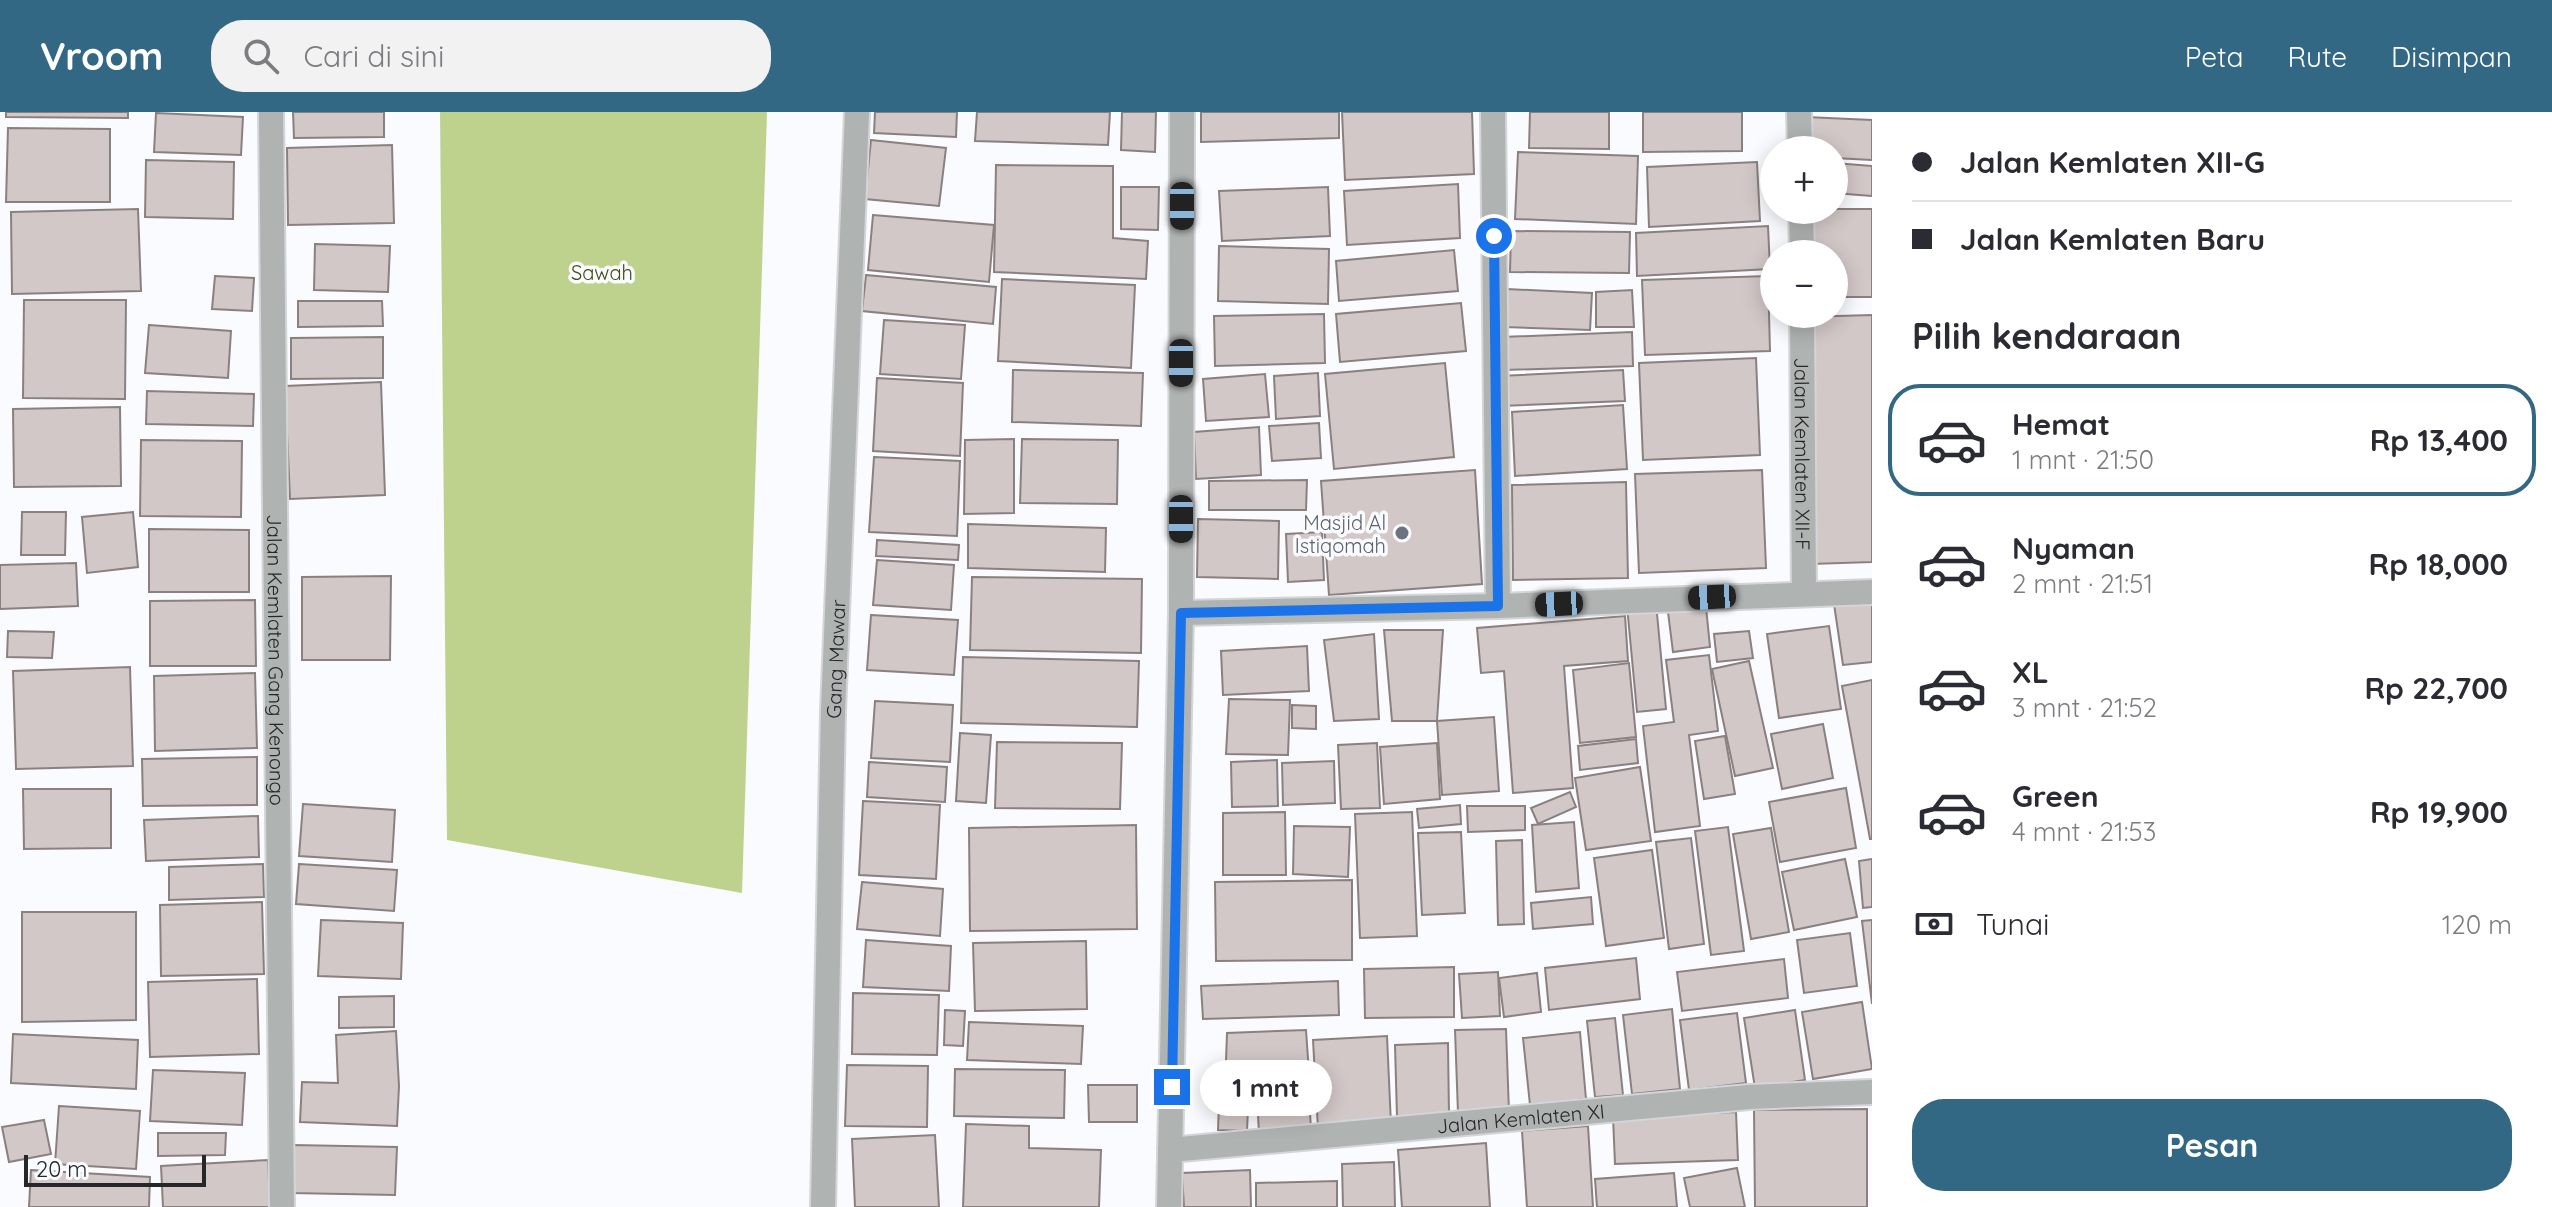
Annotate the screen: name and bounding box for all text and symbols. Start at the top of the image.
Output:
search box [211,20,771,92]
text: Vroom [40,32,163,80]
icon: search [239,34,283,78]
text: Cari di sini [303,37,444,75]
text: Peta [2185,39,2244,74]
text: Rute [2288,39,2347,74]
text: Disimpan [2391,39,2512,74]
map controls [1760,136,1848,328]
button: + [1760,136,1848,224]
text: Jalan Kemlaten XII-G [1960,143,2265,181]
car [1170,182,1194,230]
route start [1476,218,1512,254]
text: Jalan Kemlaten Baru [1960,220,2265,258]
button: − [1760,240,1848,328]
park label: Sawah [571,260,633,285]
text: Pilih kendaraan [1912,313,2181,358]
car [1169,339,1193,387]
street label: Jalan Kemlaten XII-F [1790,357,1816,551]
icon: car [1916,404,1988,476]
text: Hemat [2012,405,2110,443]
text: Rp 13,400 [2370,421,2508,459]
text: 1 mnt · 21:50 [2012,443,2154,476]
car [1169,495,1193,543]
place label: Masjid Al Istiqomah [1295,510,1386,558]
street label: Jalan Kemlaten Gang Kenongo [263,514,290,806]
marker: Masjid Al Istiqomah [1393,524,1411,542]
icon: car [1916,528,1988,600]
text: Nyaman [2012,529,2135,567]
text: Rp 18,000 [2369,545,2508,583]
text: 2 mnt · 21:51 [2012,567,2153,600]
car [1687,584,1737,610]
car [1534,591,1584,617]
street label: Gang Mawar [820,599,850,719]
icon: car [1916,652,1988,724]
text: XL [2012,653,2049,691]
text: Rp 22,700 [2364,669,2508,707]
text: 3 mnt · 21:52 [2012,691,2157,724]
icon: car [1916,776,1988,848]
text: Green [2012,777,2099,815]
text: Rp 19,900 [2370,793,2508,831]
text: 4 mnt · 21:53 [2012,815,2156,848]
icon: cash [1912,902,1956,946]
text: Tunai [1976,905,2050,943]
text: 120 m [2442,908,2512,941]
callout: 1 mnt [1200,1059,1332,1115]
route end [1154,1069,1190,1105]
text: 1 mnt [1232,1071,1300,1104]
street label: Jalan Kemlaten XI [1435,1098,1606,1138]
button: Pesan [1912,1099,2512,1191]
scale bar [24,1151,206,1187]
text: 20 m [36,1155,87,1183]

